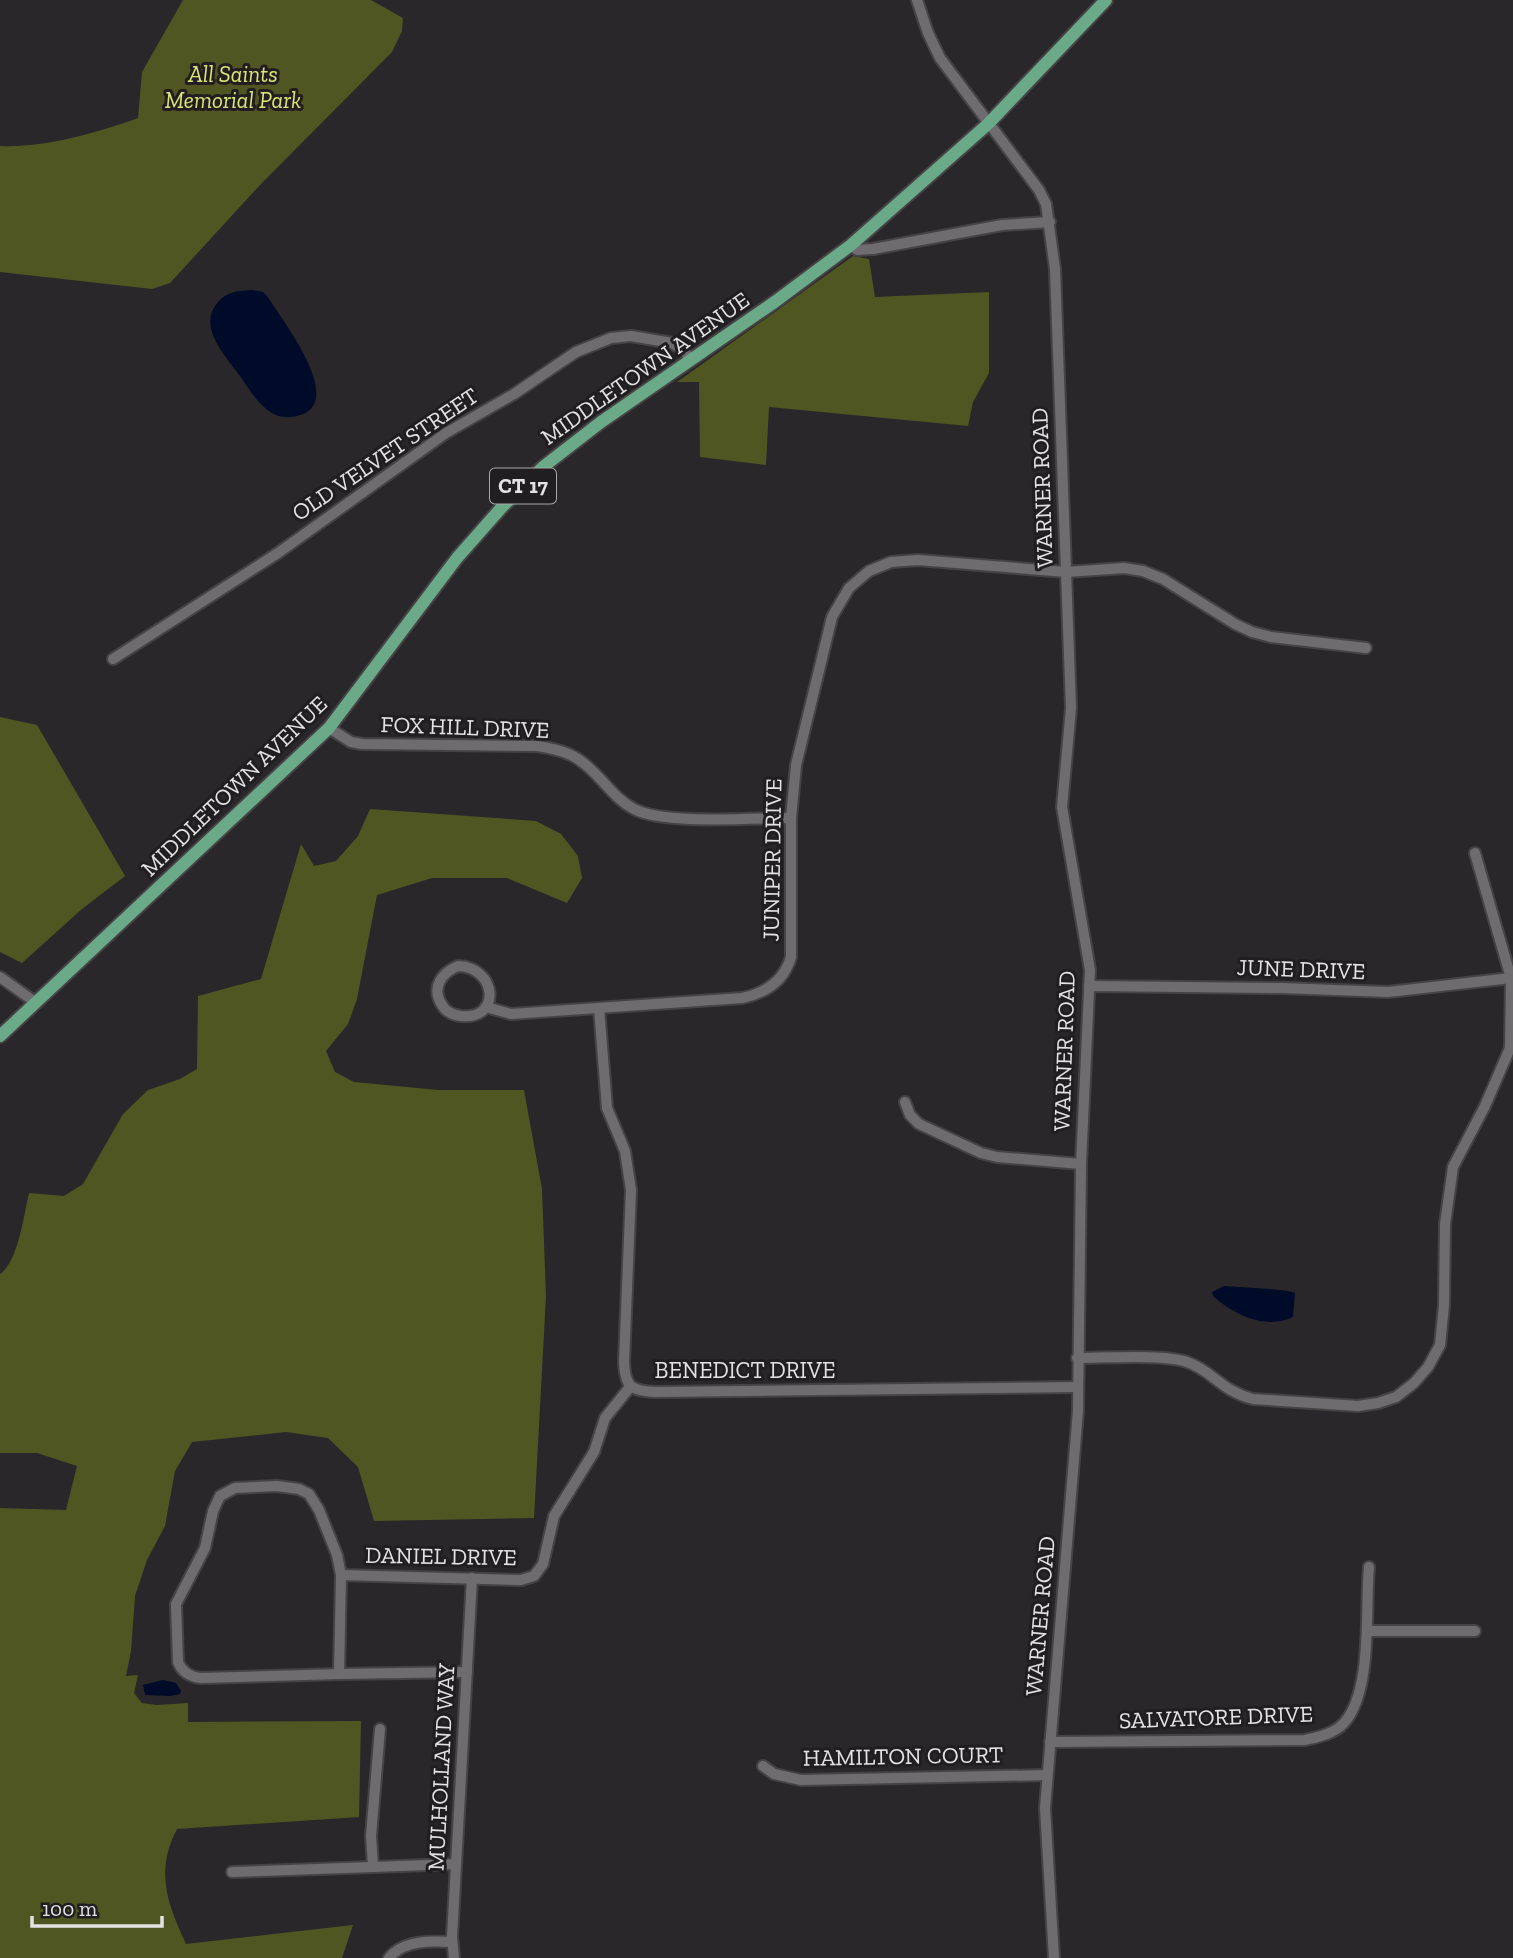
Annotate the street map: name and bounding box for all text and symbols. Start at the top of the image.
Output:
park label: All Saints Memorial Park [165,60,301,114]
street label: MIDDLETOWN AVENUE [535,285,755,451]
street label: OLD VELVET STREET [287,381,483,527]
street label: WARNER ROAD [1025,407,1059,569]
road number: CT 17 [490,468,556,504]
street label: MIDDLETOWN AVENUE [135,690,333,882]
street label: FOX HILL DRIVE [380,710,550,744]
street label: JUNIPER DRIVE [757,778,787,942]
street label: JUNE DRIVE [1236,953,1366,985]
street label: WARNER ROAD [1047,970,1081,1132]
street label: BENEDICT DRIVE [655,1356,835,1384]
street label: WARNER ROAD [1019,1535,1061,1697]
street label: DANIEL DRIVE [365,1541,517,1571]
street label: MULHOLLAND WAY [422,1662,460,1872]
street label: SALVATORE DRIVE [1118,1700,1314,1734]
street label: HAMILTON COURT [803,1740,1003,1772]
scale bar [32,1884,161,1928]
text: 100 m [42,1896,97,1921]

